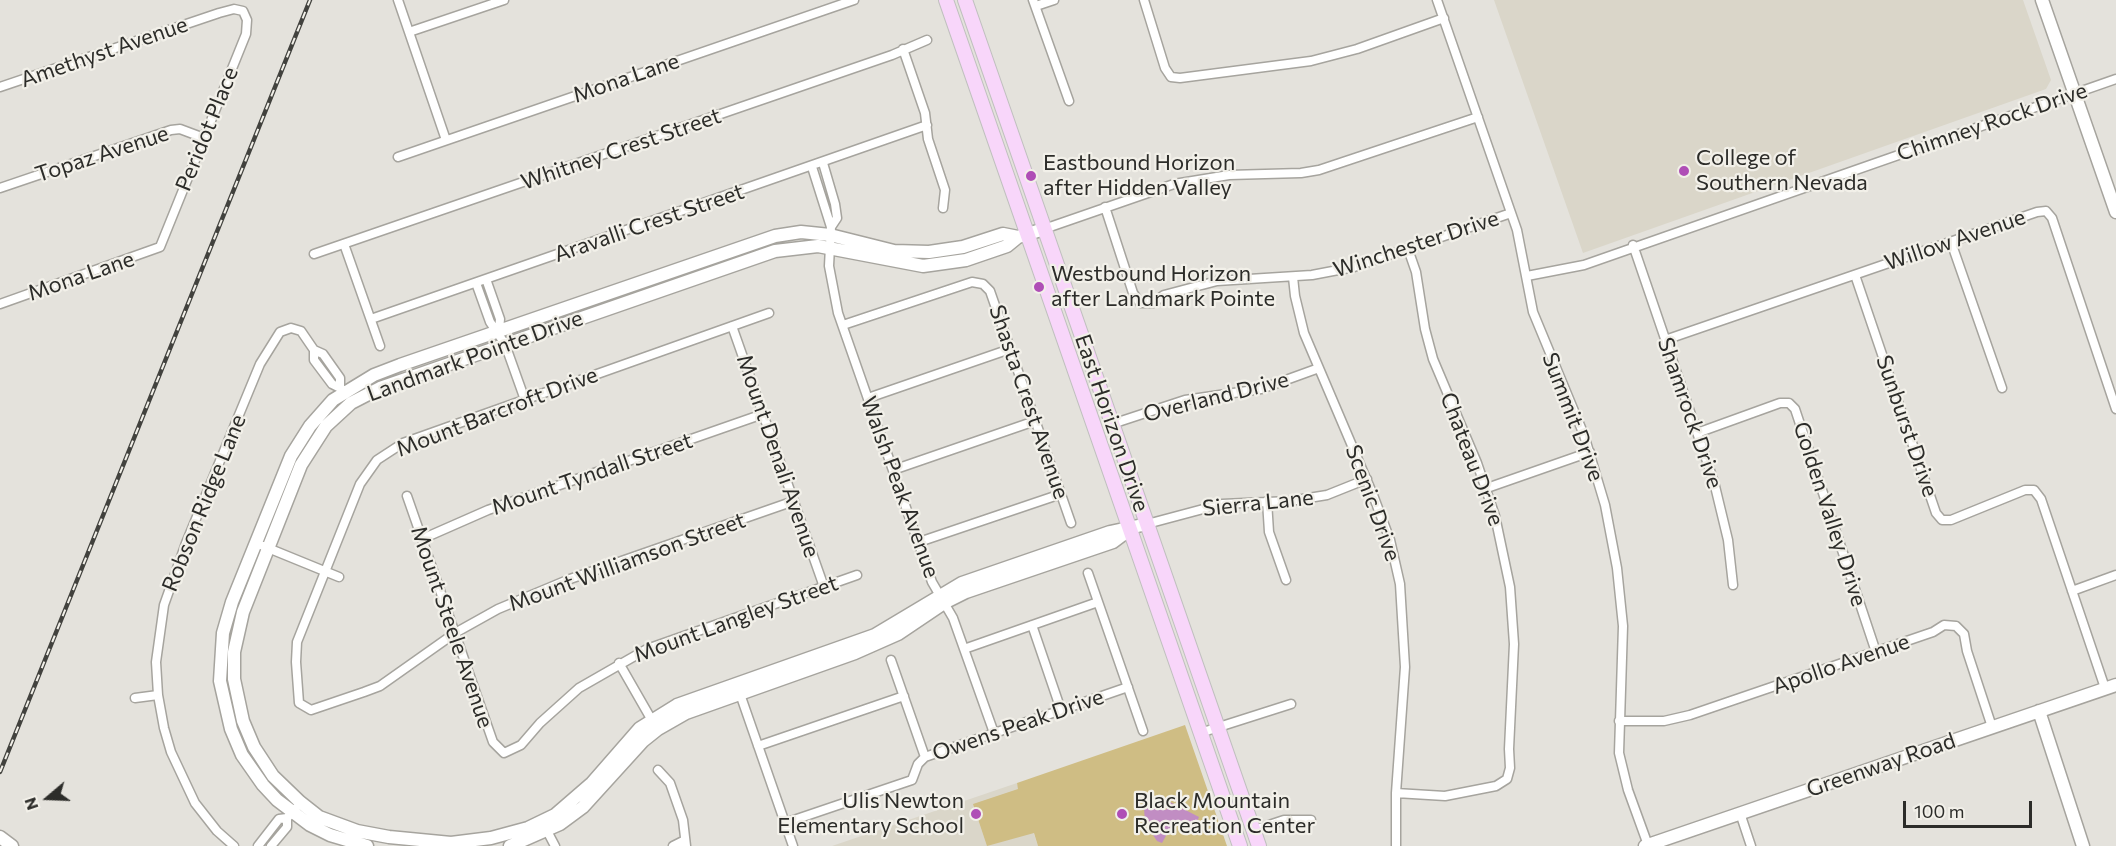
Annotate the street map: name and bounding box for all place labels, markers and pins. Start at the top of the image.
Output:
place label: College of Southern Nevada [1696,145,1868,196]
place label: Eastbound Horizon after Hidden Valley [1043,150,1235,202]
marker: College of Southern Nevada [1677,164,1691,178]
marker: Eastbound Horizon after Hidden Valley [1024,169,1038,183]
place label: Westbound Horizon after Landmark Pointe [1051,261,1275,312]
marker: Westbound Horizon after Landmark Pointe [1032,280,1046,294]
place label: Ulis Newton Elementary School [777,788,964,840]
place label: Black Mountain Recreation Center [1134,788,1315,840]
marker: Ulis Newton Elementary School [969,807,983,821]
marker: Black Mountain Recreation Center [1115,807,1129,821]

